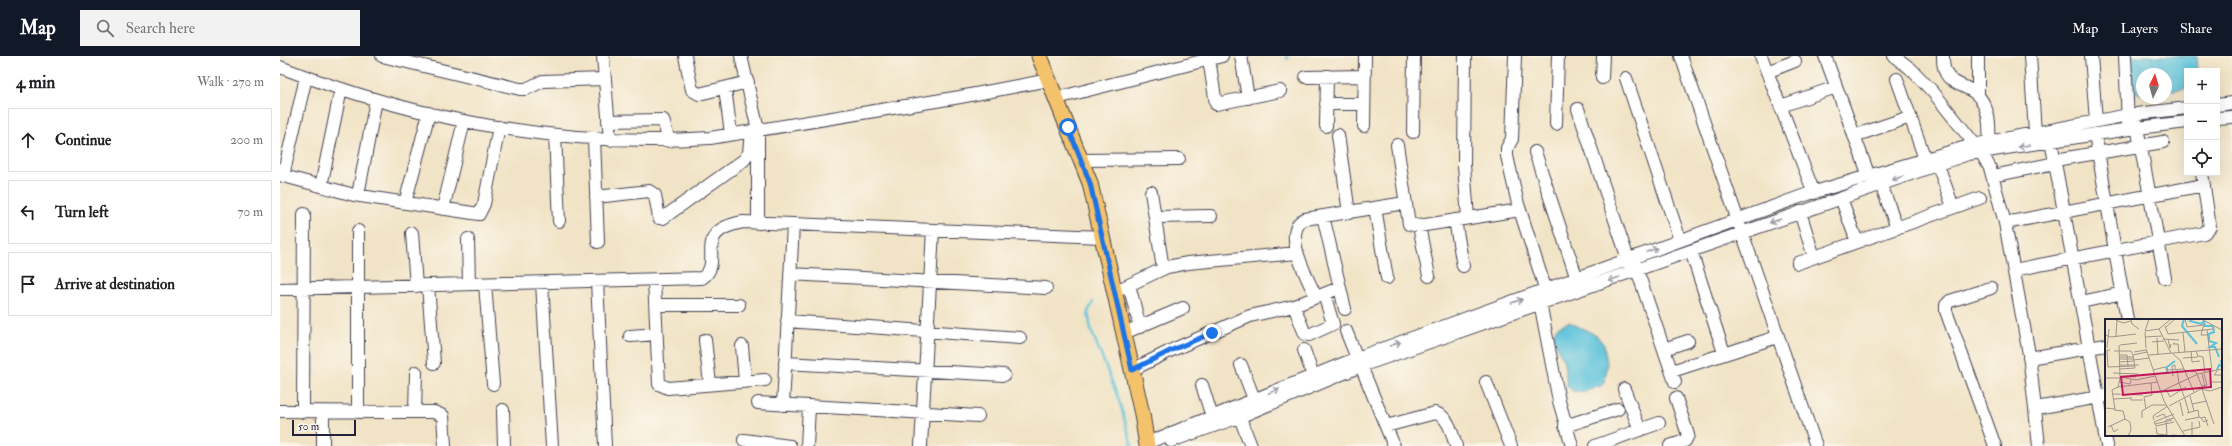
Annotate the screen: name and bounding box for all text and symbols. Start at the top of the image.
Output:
search box [80,10,360,46]
text: Map [20,16,56,40]
icon: search [94,17,116,39]
text: Search here [126,19,195,38]
text: Map [2072,20,2098,37]
text: Layers [2120,20,2158,37]
text: Share [2180,20,2212,37]
north arrow [2136,68,2172,104]
map controls [2184,68,2220,176]
button: + [2184,68,2220,104]
text: 4 min [16,72,55,93]
text: Walk · 270 m [197,74,264,90]
button: − [2184,104,2220,140]
route start [1059,118,1077,136]
icon: ahead [17,129,39,151]
text: Continue [55,131,111,150]
text: 200 m [230,132,263,148]
button: locate [2184,140,2220,176]
one-way arrow [2018,142,2031,150]
one-way arrow [1893,175,1905,183]
icon: left [17,201,39,223]
text: Turn left [55,203,109,222]
text: 70 m [238,204,263,220]
one-way arrow [1770,217,1782,225]
one-way arrow [1646,246,1659,253]
icon: arrive [17,273,39,295]
text: Arrive at destination [55,275,175,294]
one-way arrow [1608,275,1620,283]
one-way arrow [1511,297,1524,304]
inset map [2105,319,2222,436]
route end [1203,324,1221,342]
one-way arrow [1389,340,1401,348]
one-way arrow [1267,387,1279,395]
scale bar [292,418,356,437]
text: 50 m [298,420,319,433]

